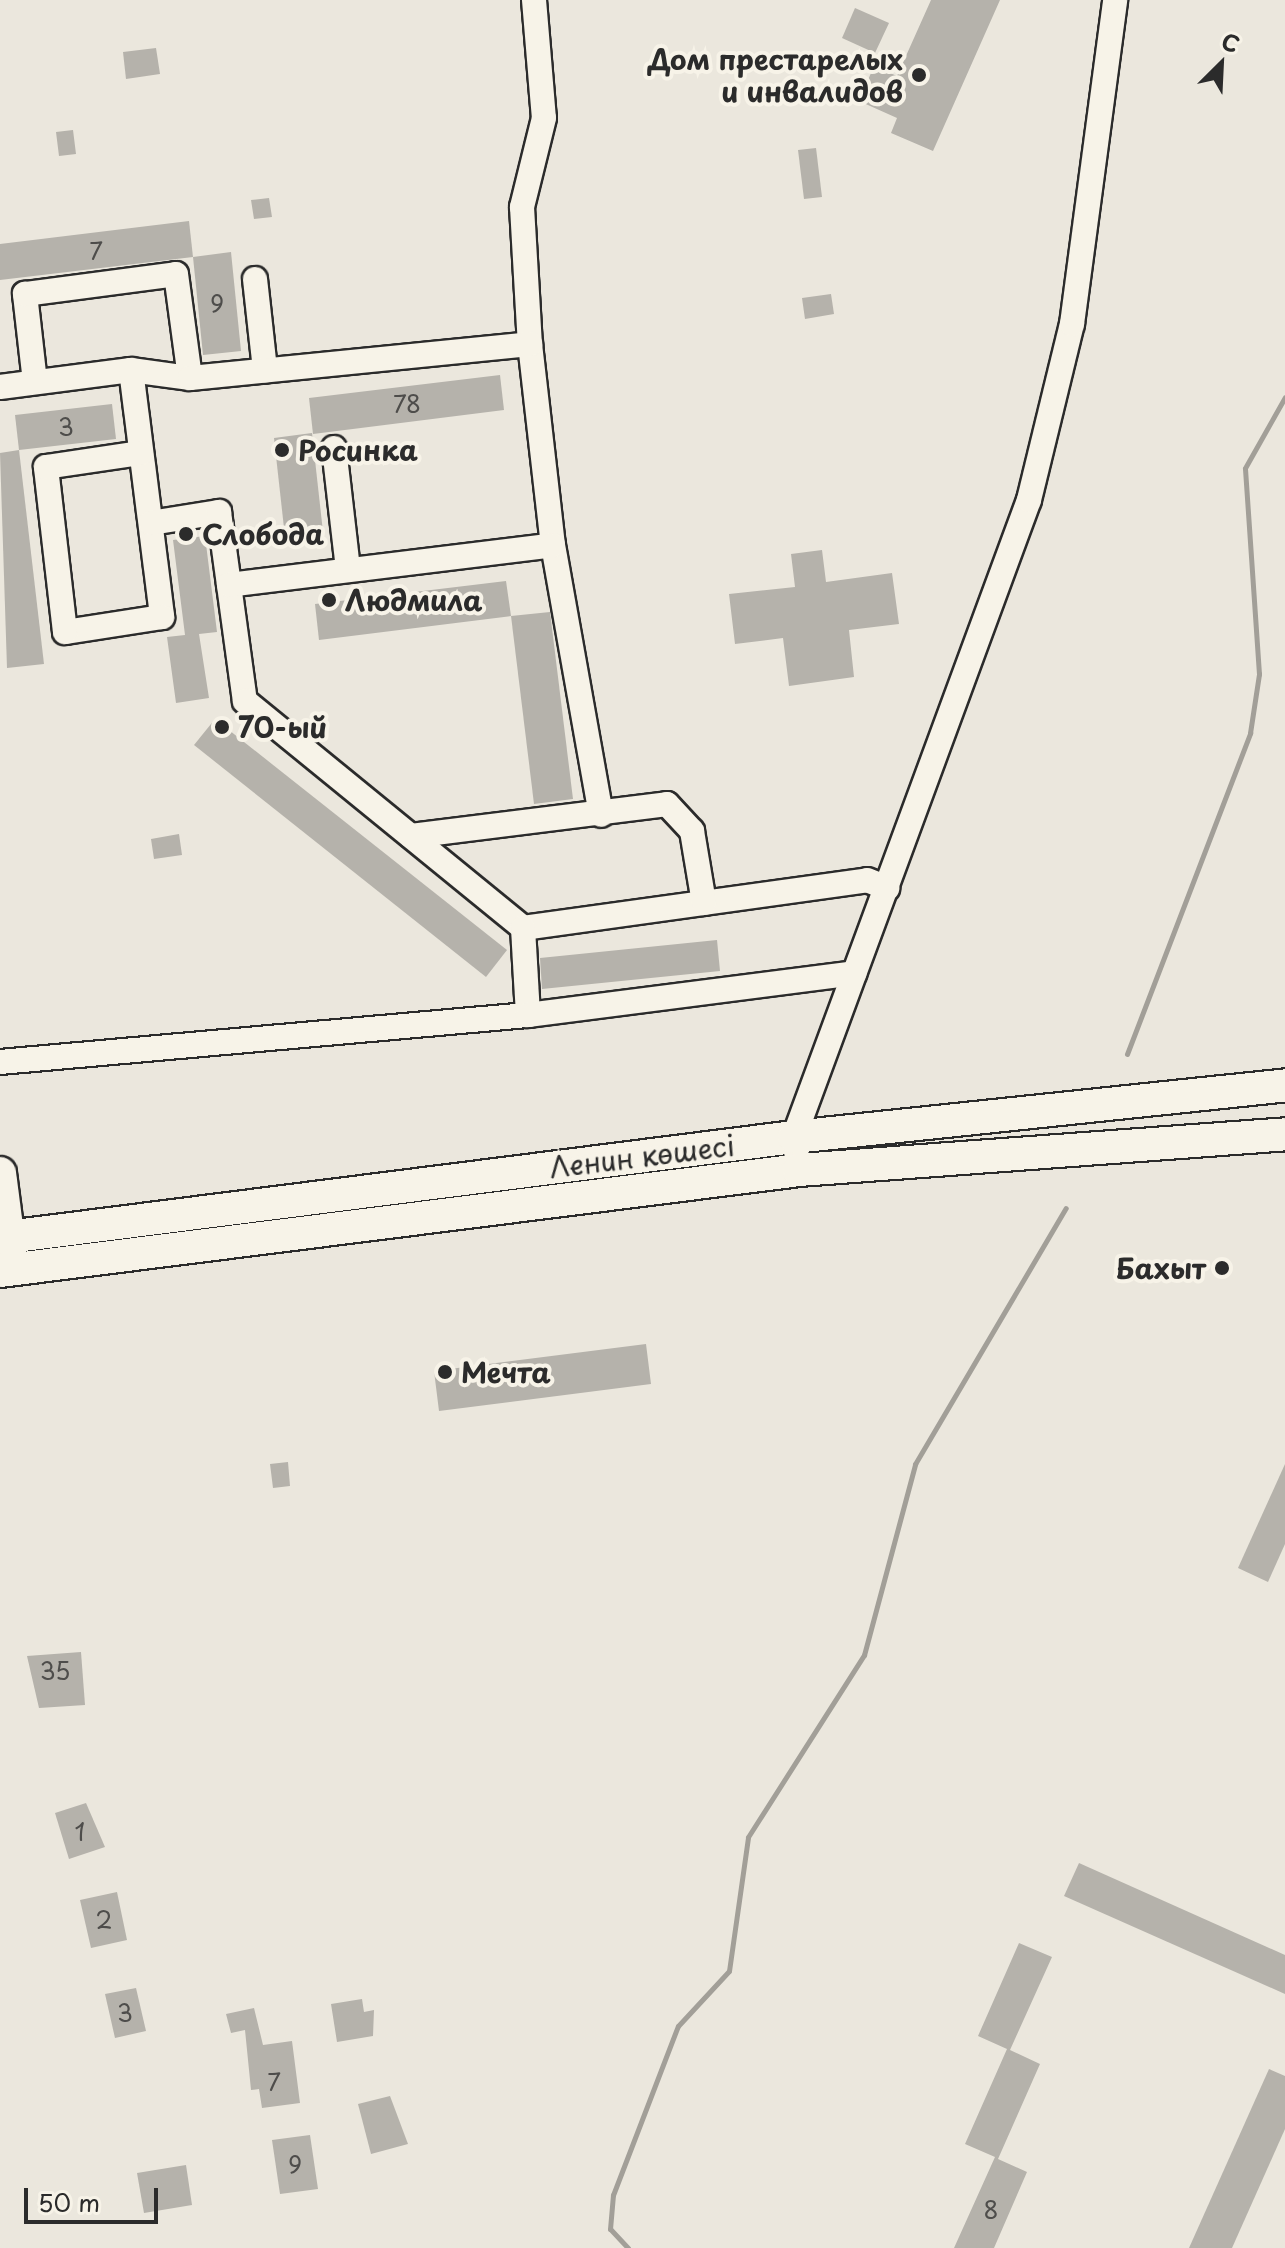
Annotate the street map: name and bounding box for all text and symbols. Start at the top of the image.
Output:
text: С [1217,23,1245,60]
north arrow [1181,24,1261,104]
place label: Дом престарелых и инвалидов [647,42,903,108]
marker: Дом престарелых и инвалидов [910,66,928,84]
house number: 7 [89,237,103,265]
house number: 9 [210,290,224,318]
house number: 78 [393,390,421,418]
house number: 3 [58,413,74,441]
place label: Росинка [298,433,418,467]
marker: Росинка [273,441,291,459]
place label: Слобода [202,517,324,551]
marker: Слобода [177,525,195,543]
place label: Людмила [345,583,482,617]
marker: Людмила [320,591,338,609]
place label: 70-ый [238,710,327,744]
marker: 70-ый [213,718,231,736]
street label: Ленин көшесі [547,1128,737,1184]
place label: Бахыт [1116,1251,1206,1285]
marker: Бахыт [1213,1259,1231,1277]
place label: Мечта [461,1355,551,1389]
marker: Мечта [436,1363,454,1381]
house number: 35 [40,1657,70,1685]
house number: 1 [75,1818,85,1846]
house number: 2 [96,1906,112,1934]
house number: 3 [117,1999,133,2027]
house number: 7 [267,2068,281,2096]
house number: 9 [288,2151,302,2179]
scale bar [28,2172,162,2222]
text: 50 m [38,2184,100,2220]
house number: 8 [984,2196,998,2224]

